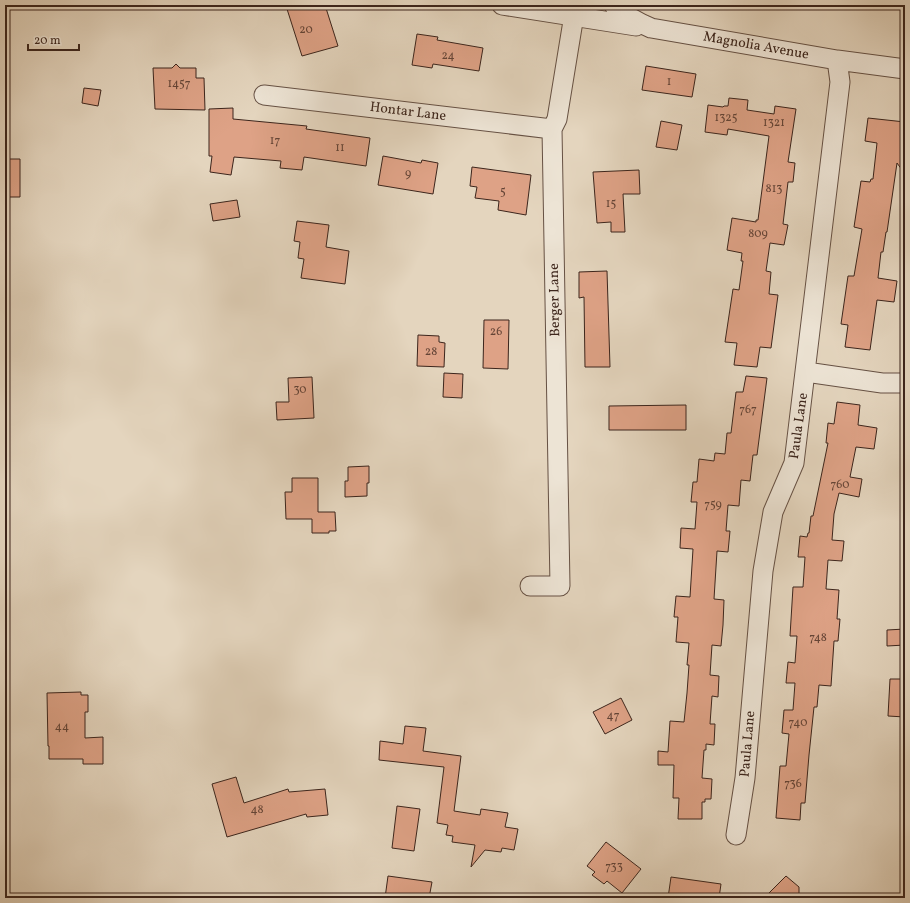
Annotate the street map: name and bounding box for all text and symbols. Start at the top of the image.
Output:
house number: 20 [299,22,313,38]
scale bar [28,26,79,52]
street label: Magnolia Avenue [702,27,811,65]
text: 20 m [34,33,61,49]
house number: 24 [441,48,455,64]
house number: 1 [667,74,671,90]
house number: 1457 [167,76,191,92]
street label: Hontar Lane [369,98,448,126]
house number: 1325 [714,110,738,126]
house number: 1321 [763,115,785,131]
house number: 17 [270,133,280,149]
house number: 11 [335,140,345,156]
house number: 9 [405,166,411,182]
house number: 813 [766,181,782,197]
house number: 5 [500,184,506,200]
house number: 15 [606,196,616,212]
house number: 809 [748,226,768,242]
street label: Berger Lane [545,263,565,337]
house number: 26 [490,324,502,340]
house number: 28 [425,344,437,360]
house number: 30 [293,382,307,398]
street label: Paula Lane [785,391,813,460]
house number: 767 [739,402,757,418]
house number: 760 [830,477,850,493]
house number: 759 [704,497,722,513]
house number: 748 [809,630,827,646]
house number: 47 [607,708,620,724]
street label: Paula Lane [736,710,760,778]
house number: 740 [789,715,807,731]
house number: 44 [55,719,69,735]
house number: 736 [784,776,802,792]
house number: 48 [250,802,264,818]
house number: 733 [605,859,623,875]

